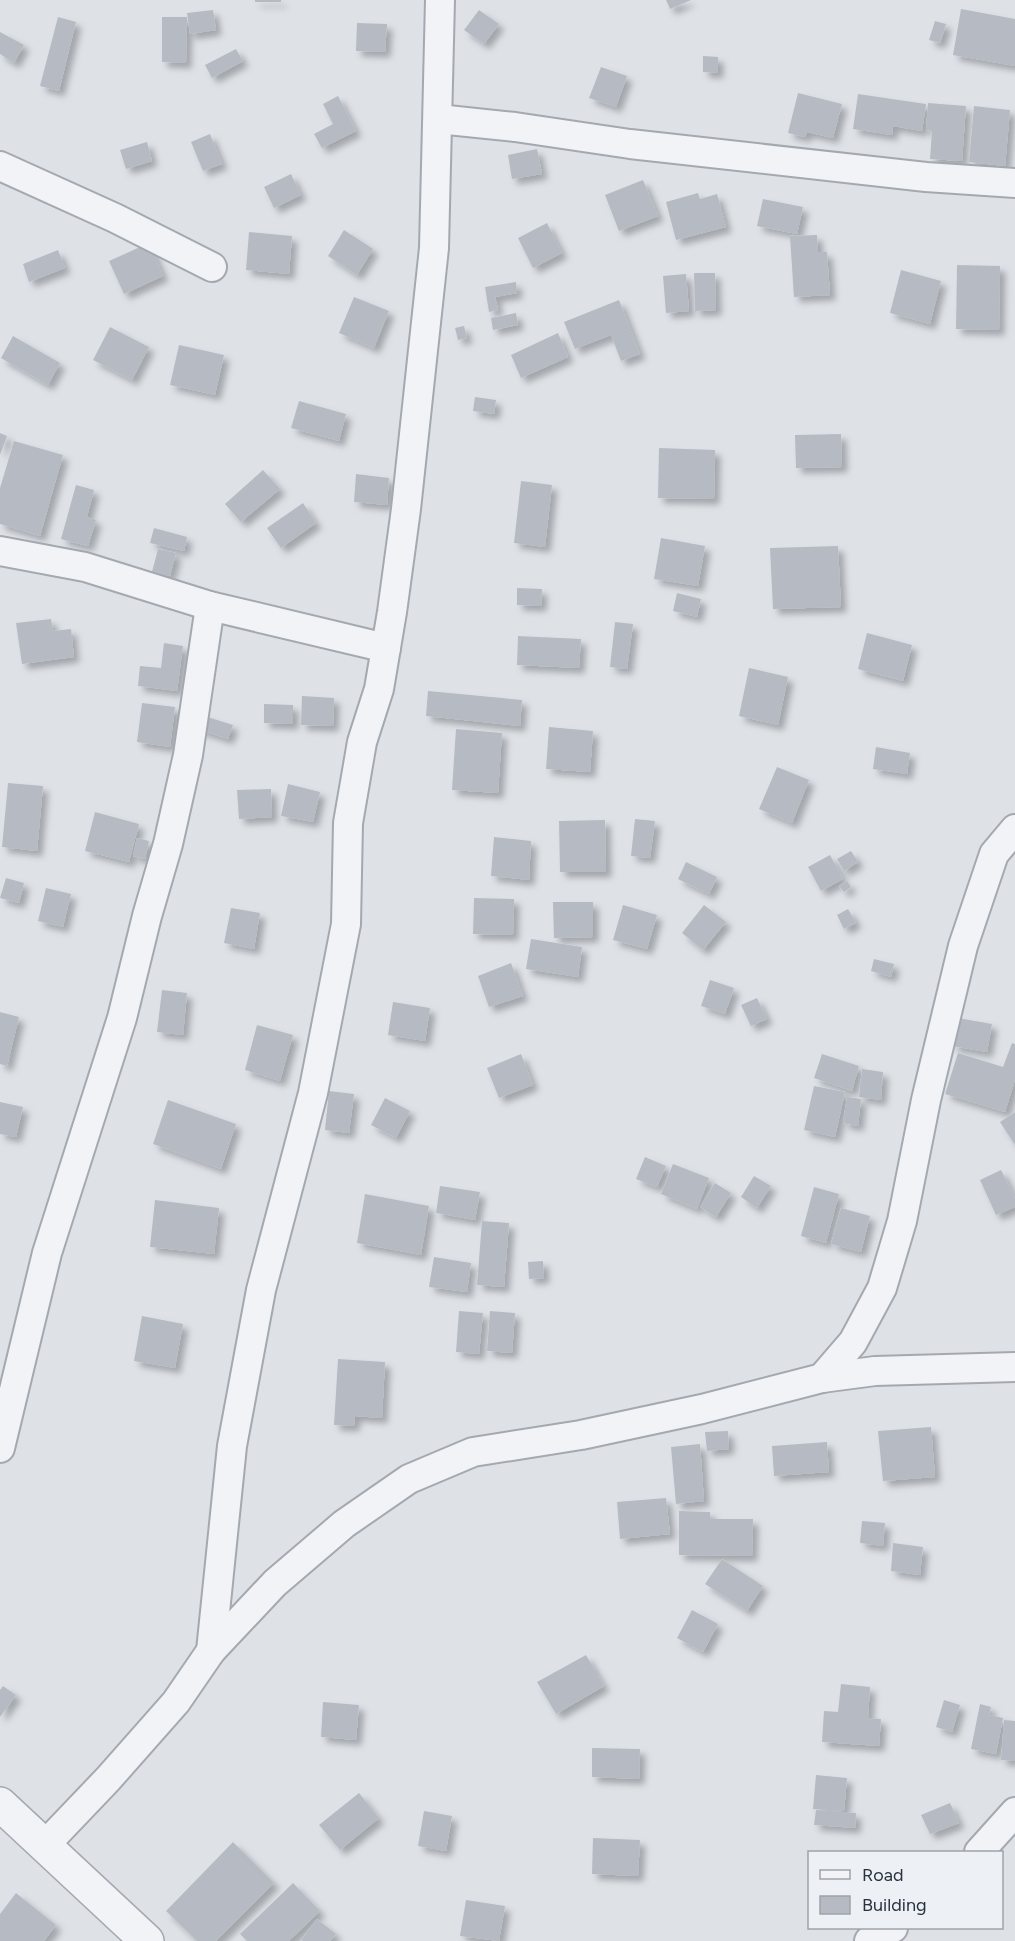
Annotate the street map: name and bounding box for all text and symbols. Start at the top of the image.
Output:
legend [808,1851,1003,1929]
text: Road [862,1864,903,1886]
text: Building [862,1894,927,1916]

